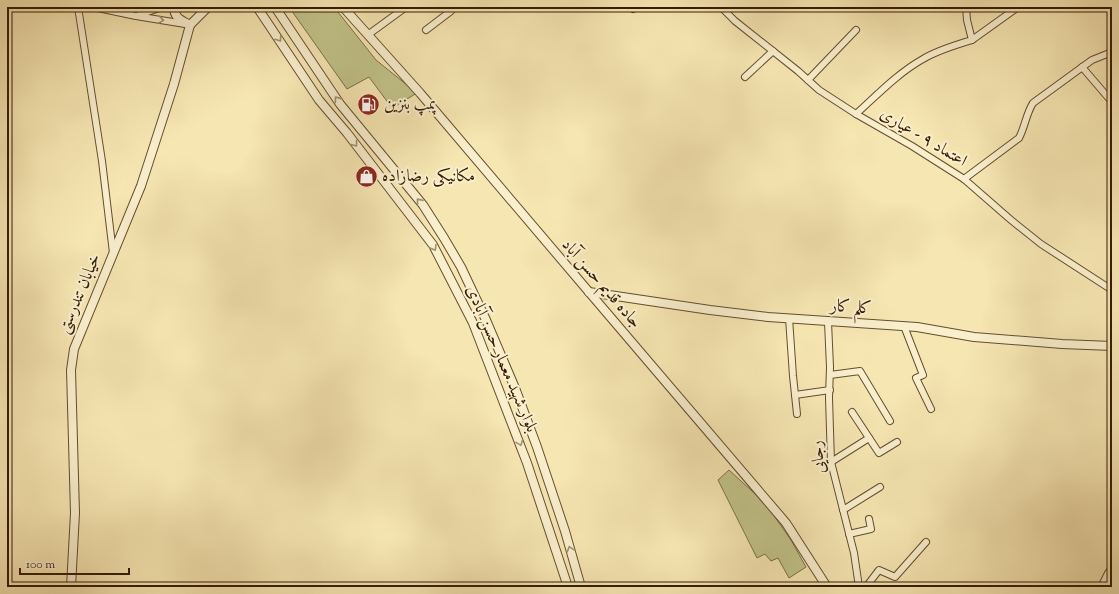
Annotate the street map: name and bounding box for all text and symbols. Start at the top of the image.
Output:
one-way arrow [158,15,165,24]
one-way arrow [274,35,281,42]
fuel station icon: پمپ بنزین [355,92,381,118]
place label: پمپ بنزین [384,93,437,117]
one-way arrow [335,97,342,104]
street label: اعتماد ۹ - عیاری [875,103,971,174]
one-way arrow [351,140,358,147]
shop icon: مکانیکی رضازاده [353,164,379,190]
place label: مکانیکی رضازاده [382,165,475,189]
one-way arrow [416,198,423,205]
street label: جاده قدیم حسن آباد [555,234,647,335]
one-way arrow [429,244,436,251]
street label: خیابان تندرستی [52,250,108,338]
street label: بلوار شهید معمار حسن آبادی [459,282,543,436]
street label: کلم کار [827,294,873,325]
street label: رجایی [805,439,833,475]
one-way arrow [515,440,523,447]
one-way arrow [566,546,575,553]
scale bar [20,550,129,576]
text: 100 m [26,556,55,574]

